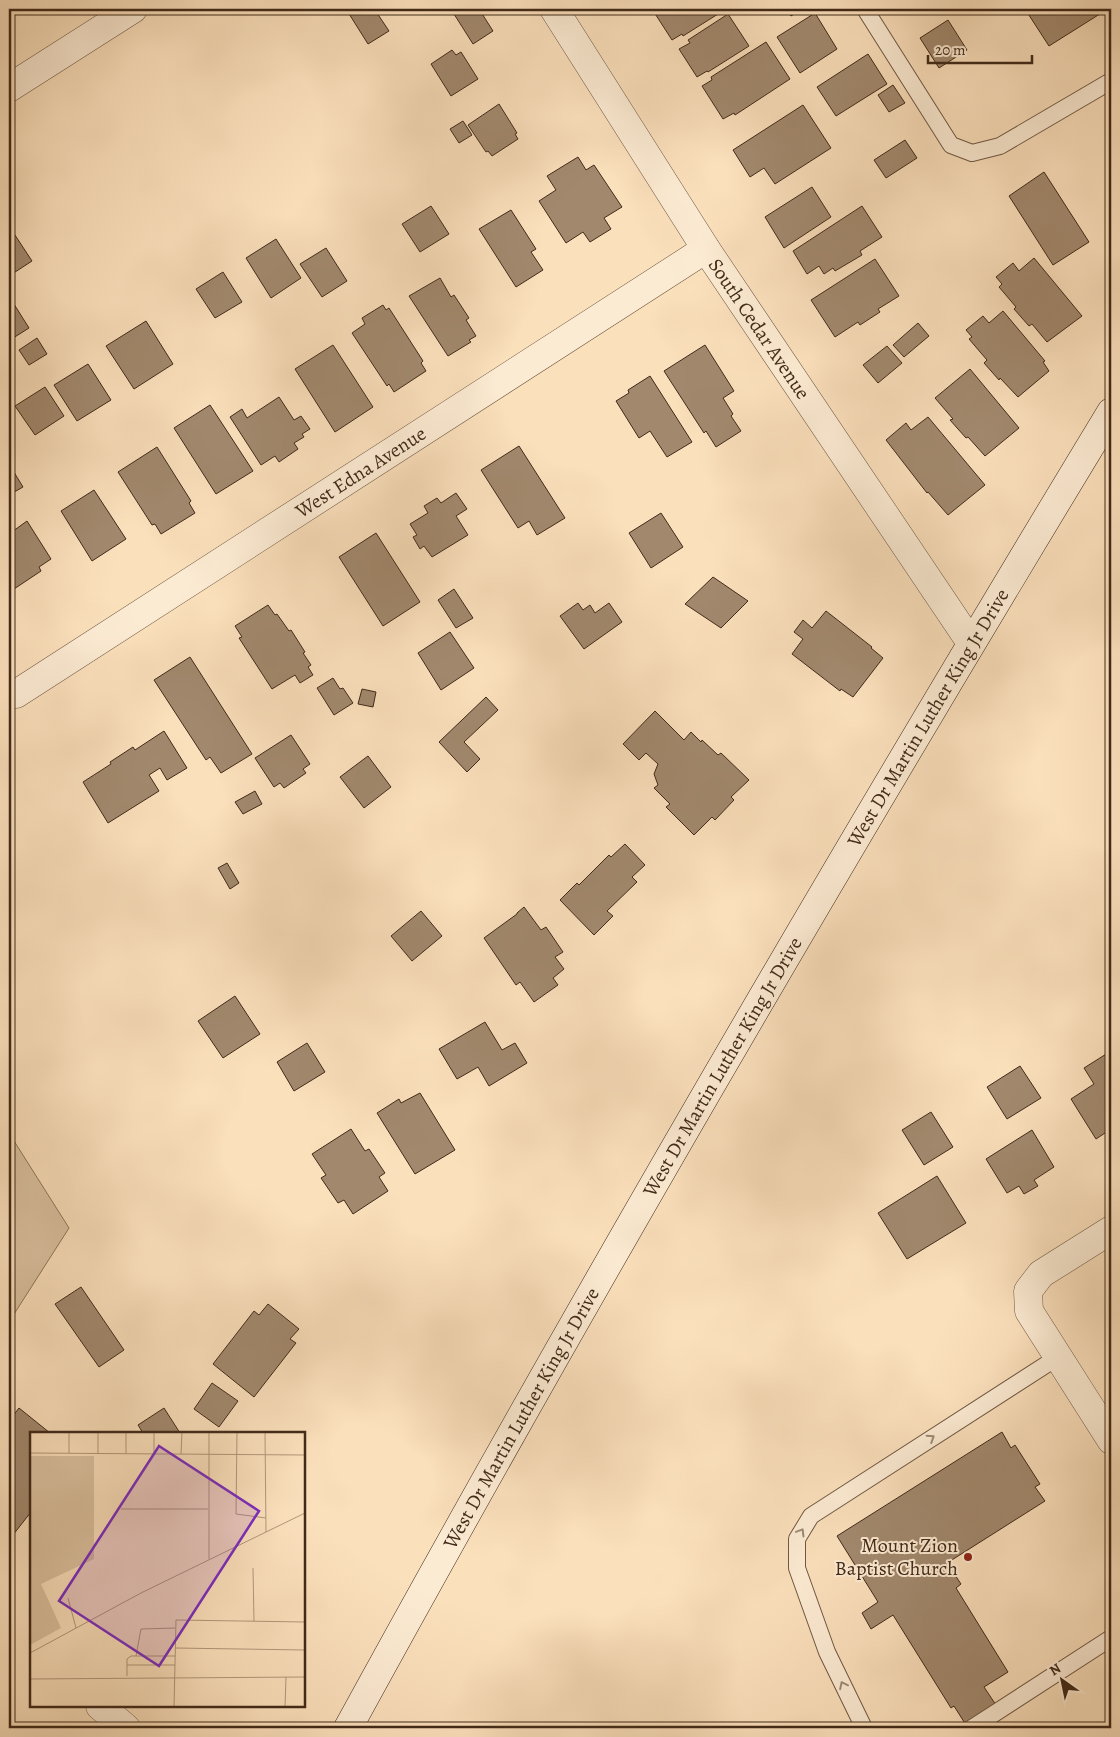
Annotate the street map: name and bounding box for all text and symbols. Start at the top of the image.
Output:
scale bar [928,32,1031,64]
text: 20 m [935,40,966,60]
street label: South Cedar Avenue [702,253,817,404]
street label: West Edna Avenue [289,420,431,525]
street label: West Dr Martin Luther King Jr Drive [840,583,1015,852]
street label: West Dr Martin Luther King Jr Drive [636,932,808,1202]
street label: West Dr Martin Luther King Jr Drive [436,1282,605,1554]
inset map [30,1432,305,1707]
one-way arrow [926,1435,935,1444]
one-way arrow [795,1529,805,1538]
place label: Mount Zion Baptist Church [835,1532,958,1582]
marker: Mount Zion Baptist Church [962,1551,974,1563]
north arrow [1038,1654,1088,1704]
text: N [1046,1659,1065,1680]
one-way arrow [839,1681,849,1690]

